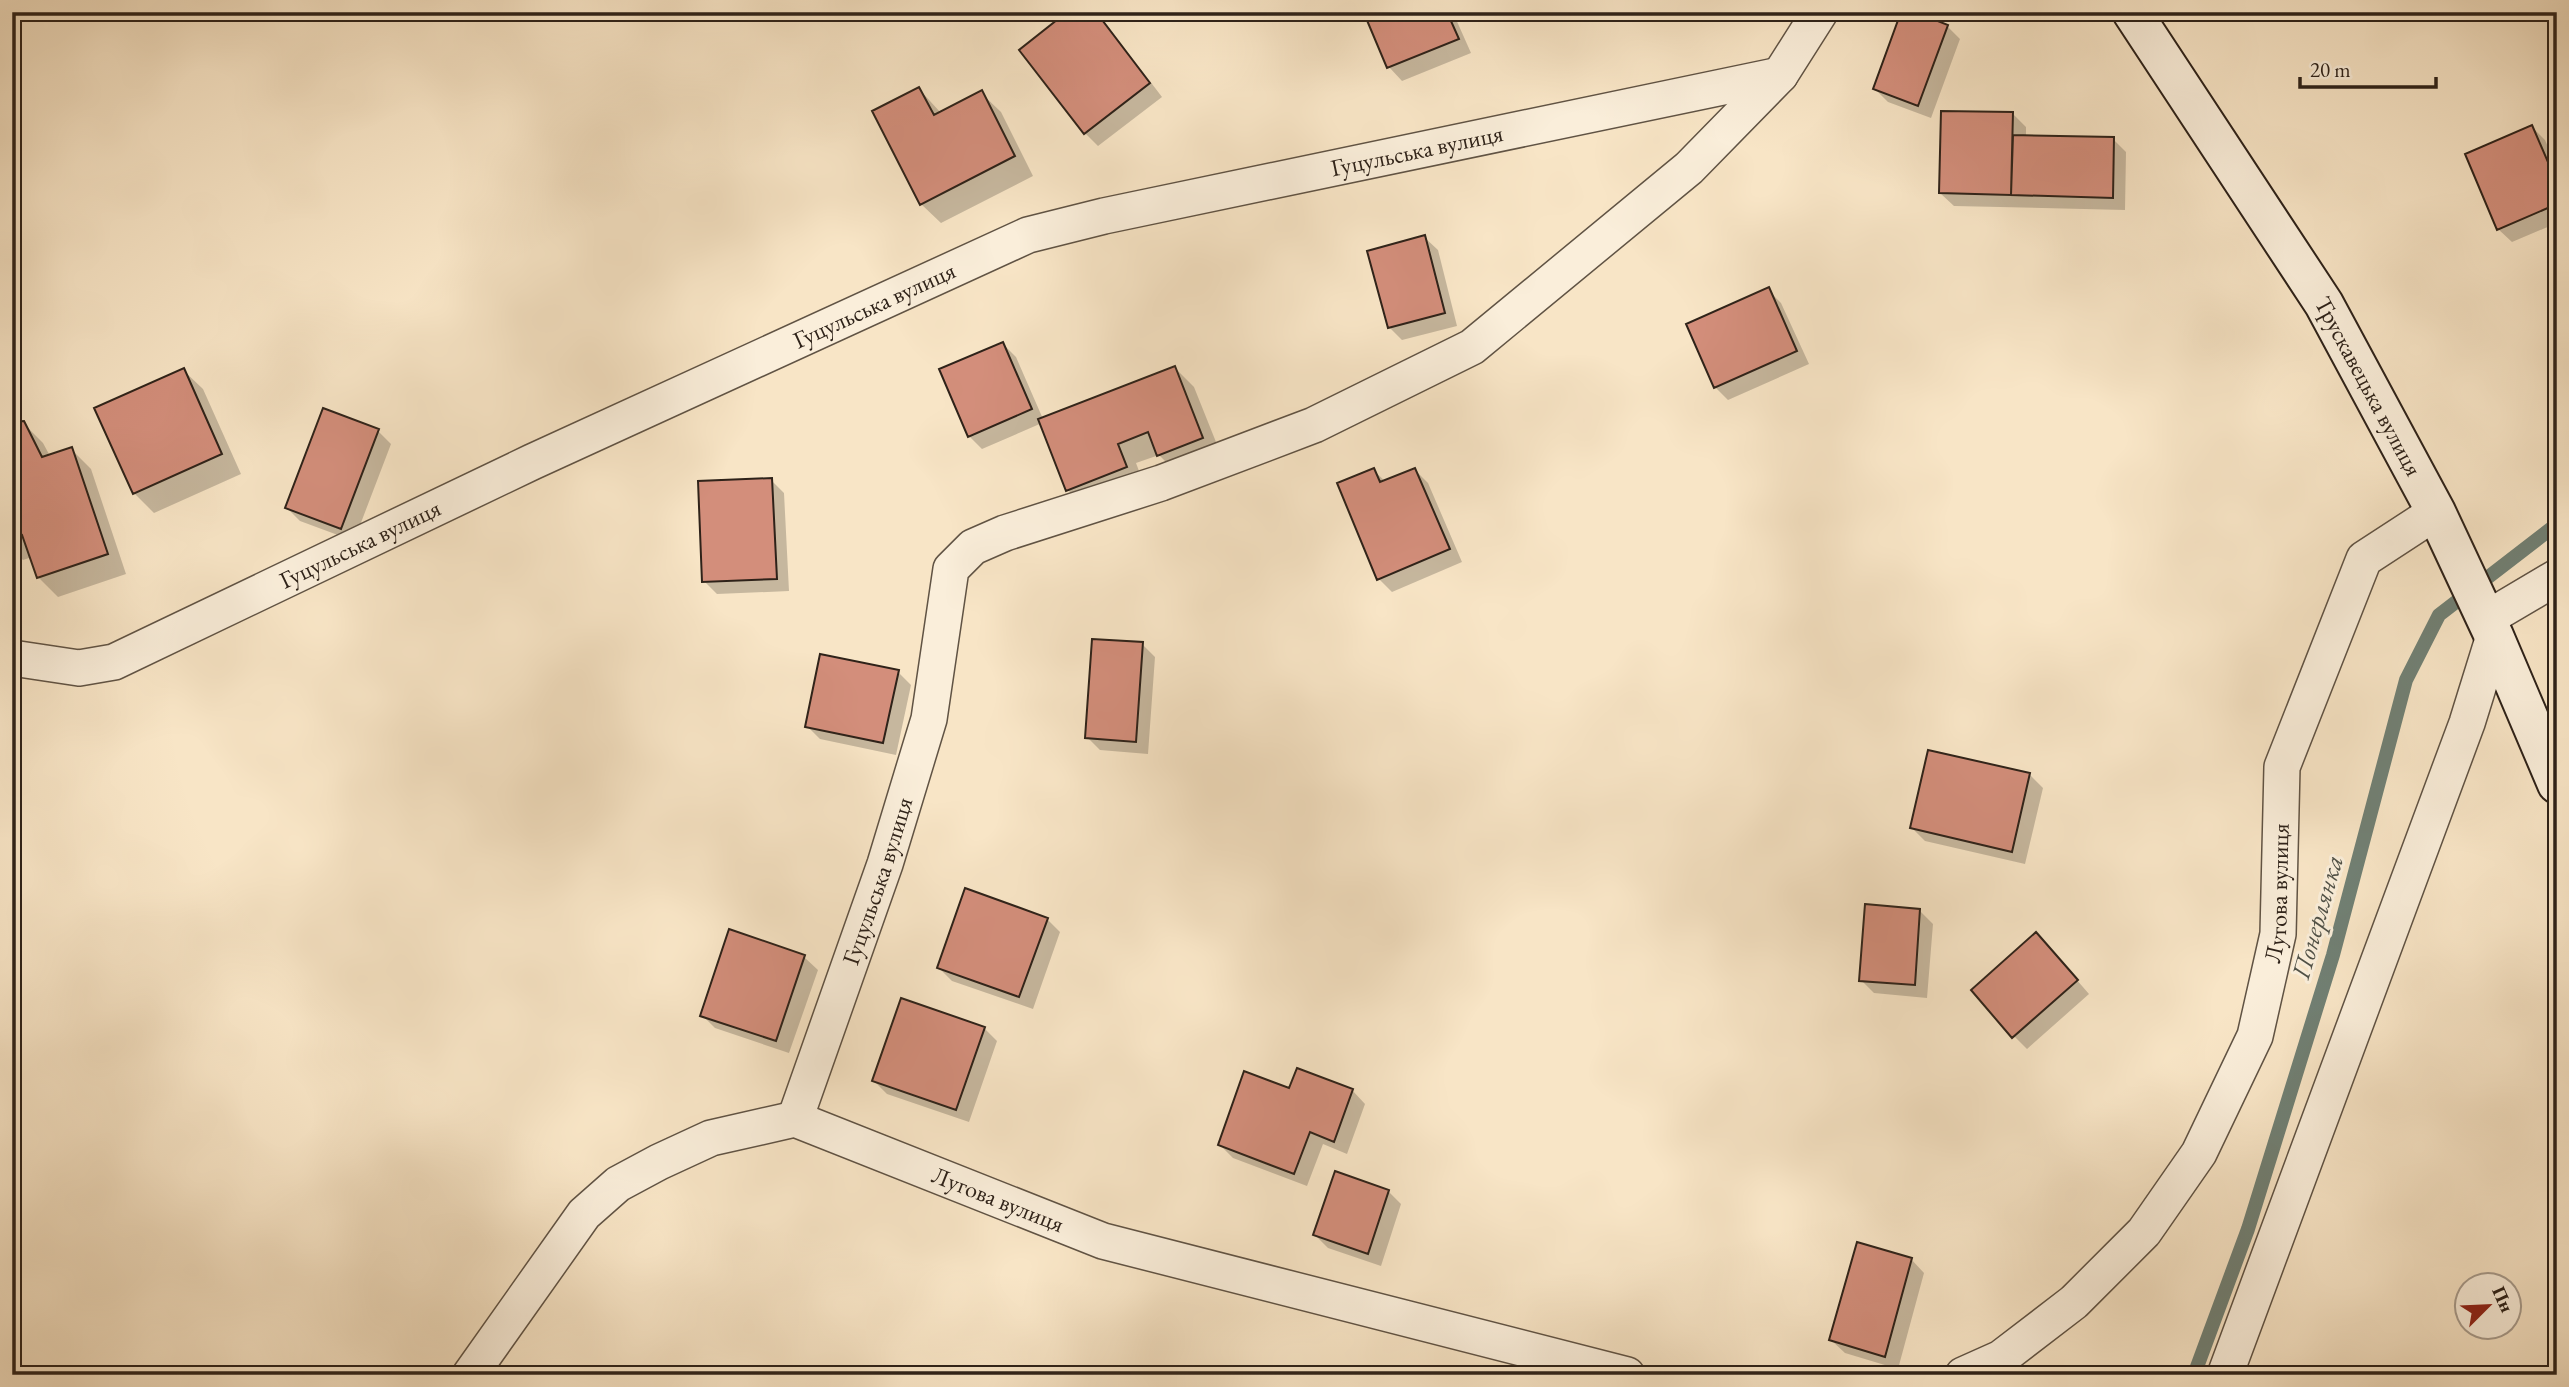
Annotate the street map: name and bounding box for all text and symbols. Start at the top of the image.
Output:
scale bar [2300,46,2436,90]
text: 20 m [2310,56,2351,83]
street label: Гуцульська вулиця [1328,117,1506,183]
street label: Гуцульська вулиця [788,254,960,355]
street label: Трускавецька вулиця [2308,291,2430,481]
street label: Гуцульська вулиця [274,492,446,596]
street label: Гуцульська вулиця [835,793,920,969]
street label: Лугова вулиця [2256,823,2296,966]
water label: Понерлянка [2283,851,2351,984]
street label: Лугова вулиця [928,1159,1069,1239]
north arrow [2454,1272,2524,1342]
text: Пн [2486,1282,2520,1316]

